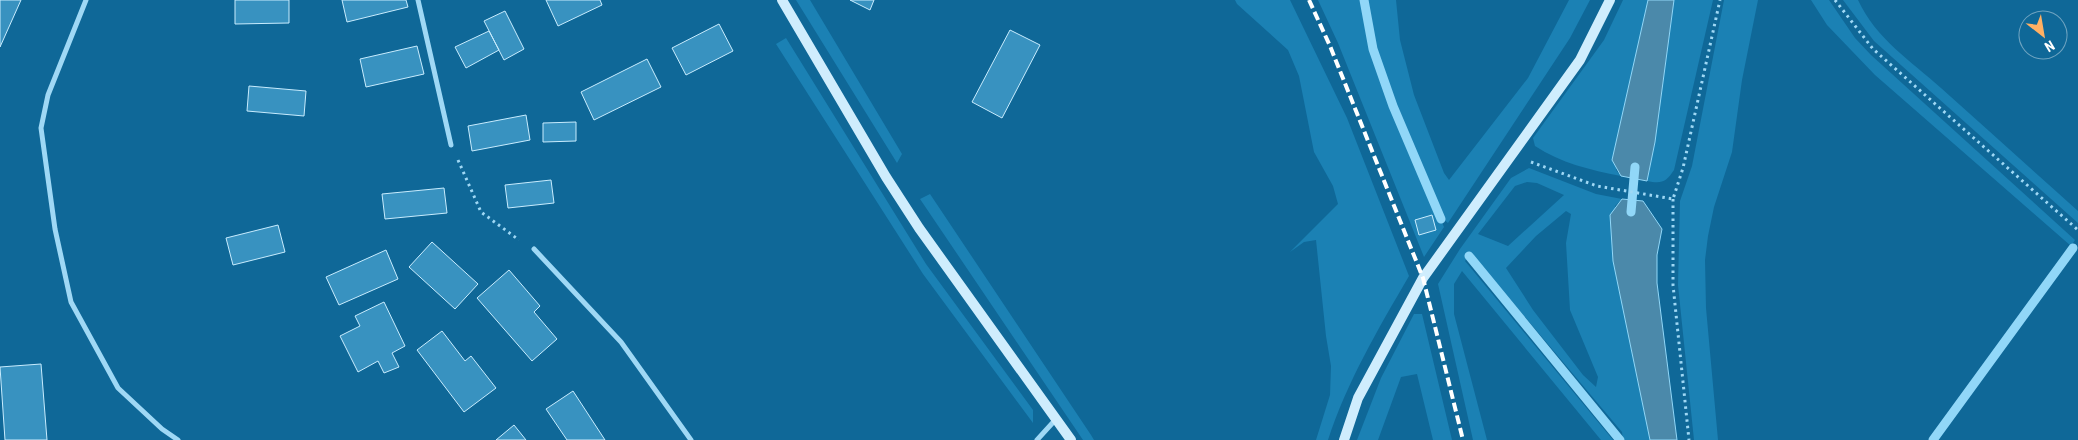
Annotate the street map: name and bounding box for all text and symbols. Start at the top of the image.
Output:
north arrow [2018,10,2068,60]
text: N [2042,37,2057,55]

